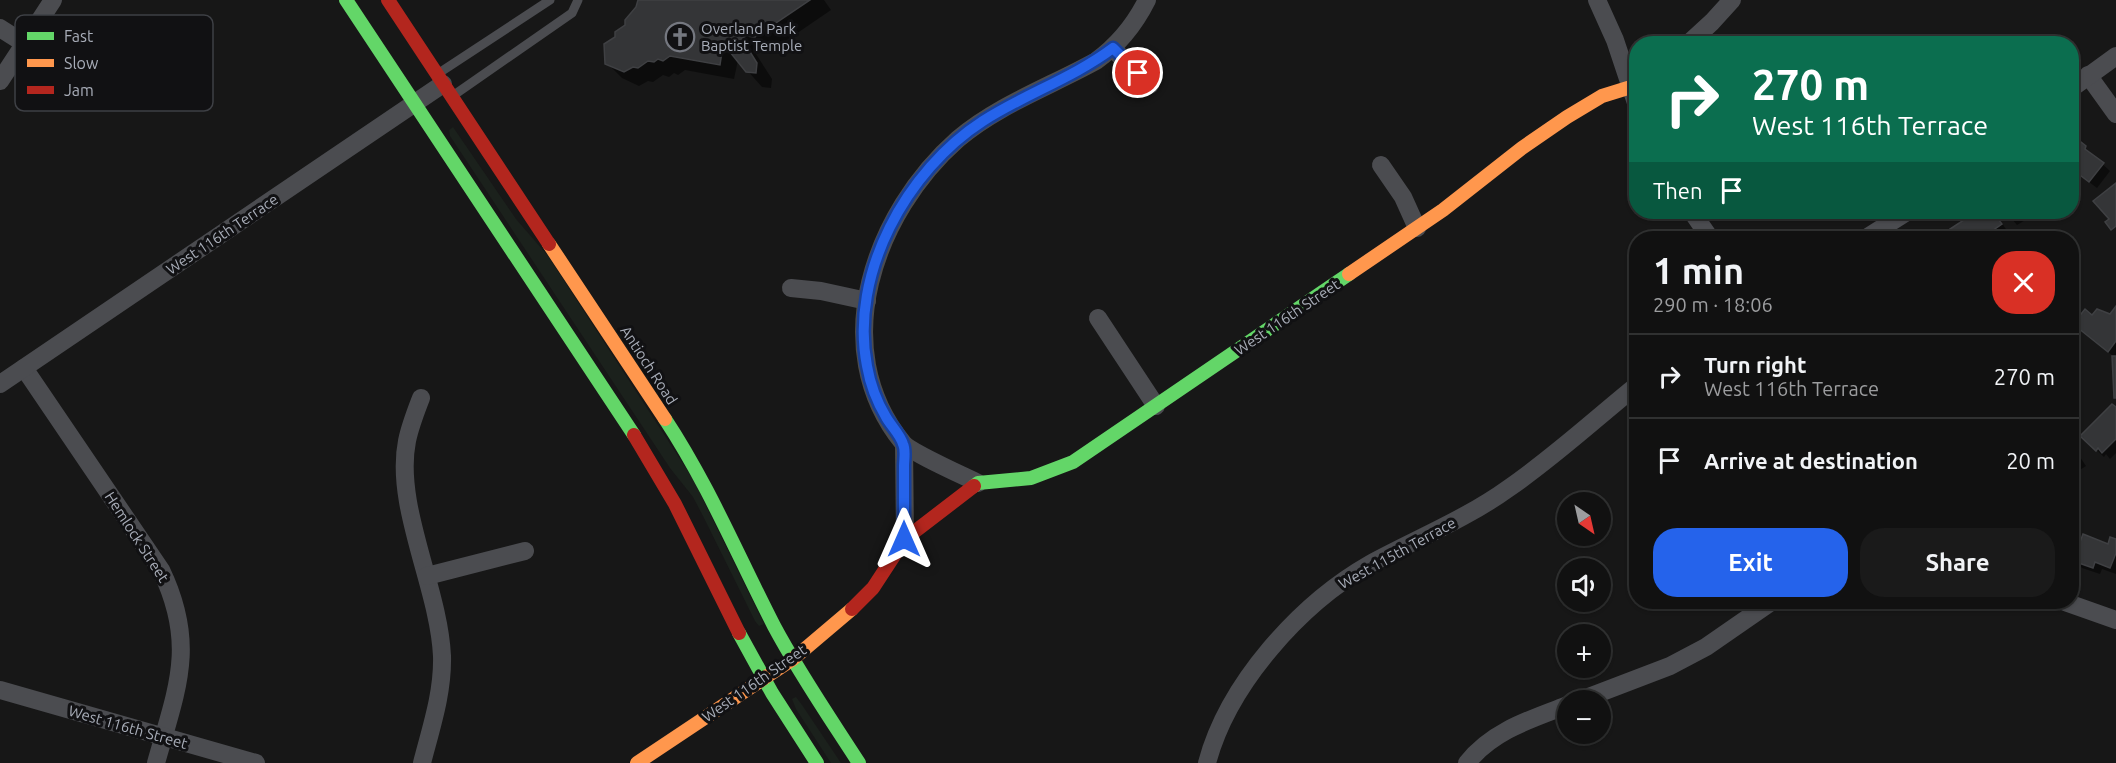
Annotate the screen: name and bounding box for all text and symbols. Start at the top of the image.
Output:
legend [15,15,213,111]
place label: Overland Park Baptist Temple [701,20,802,54]
church icon: Overland Park Baptist Temple [664,21,696,53]
text: Fast [64,27,94,45]
pin [1112,47,1163,98]
text: Slow [64,54,99,72]
icon: arrive [1121,56,1154,89]
icon: right [1653,60,1731,138]
text: 270 m [1752,61,1869,108]
text: Jam [64,81,94,99]
text: West 116th Terrace [1752,110,1988,140]
icon: arrive [1715,174,1748,207]
text: Then [1653,178,1703,203]
street label: West 116th Terrace [163,190,281,278]
text: 1 min [1653,250,1744,291]
button: close [1992,251,2055,314]
street label: West 116th Street [1231,276,1343,358]
text: 290 m · 18:06 [1653,293,1773,316]
street label: Antioch Road [617,323,681,407]
text: Turn right [1704,352,1806,377]
icon: right [1653,360,1686,393]
text: 270 m [1994,364,2055,389]
text: West 116th Terrace [1704,377,1879,400]
icon: arrive [1653,444,1686,477]
text: Arrive at destination [1704,448,1918,473]
text: 20 m [2006,448,2055,473]
street label: Hemlock Street [101,489,173,585]
north arrow [1557,492,1611,546]
map controls [1557,492,1611,744]
position arrow [872,507,936,571]
street label: West 115th Terrace [1335,514,1459,592]
button: Exit [1653,528,1848,597]
button: Share [1860,528,2055,597]
button: sound [1557,558,1611,612]
button: + [1557,624,1611,678]
street label: West 116th Street [699,641,809,725]
button: − [1557,690,1611,744]
street label: West 116th Street [67,702,190,752]

